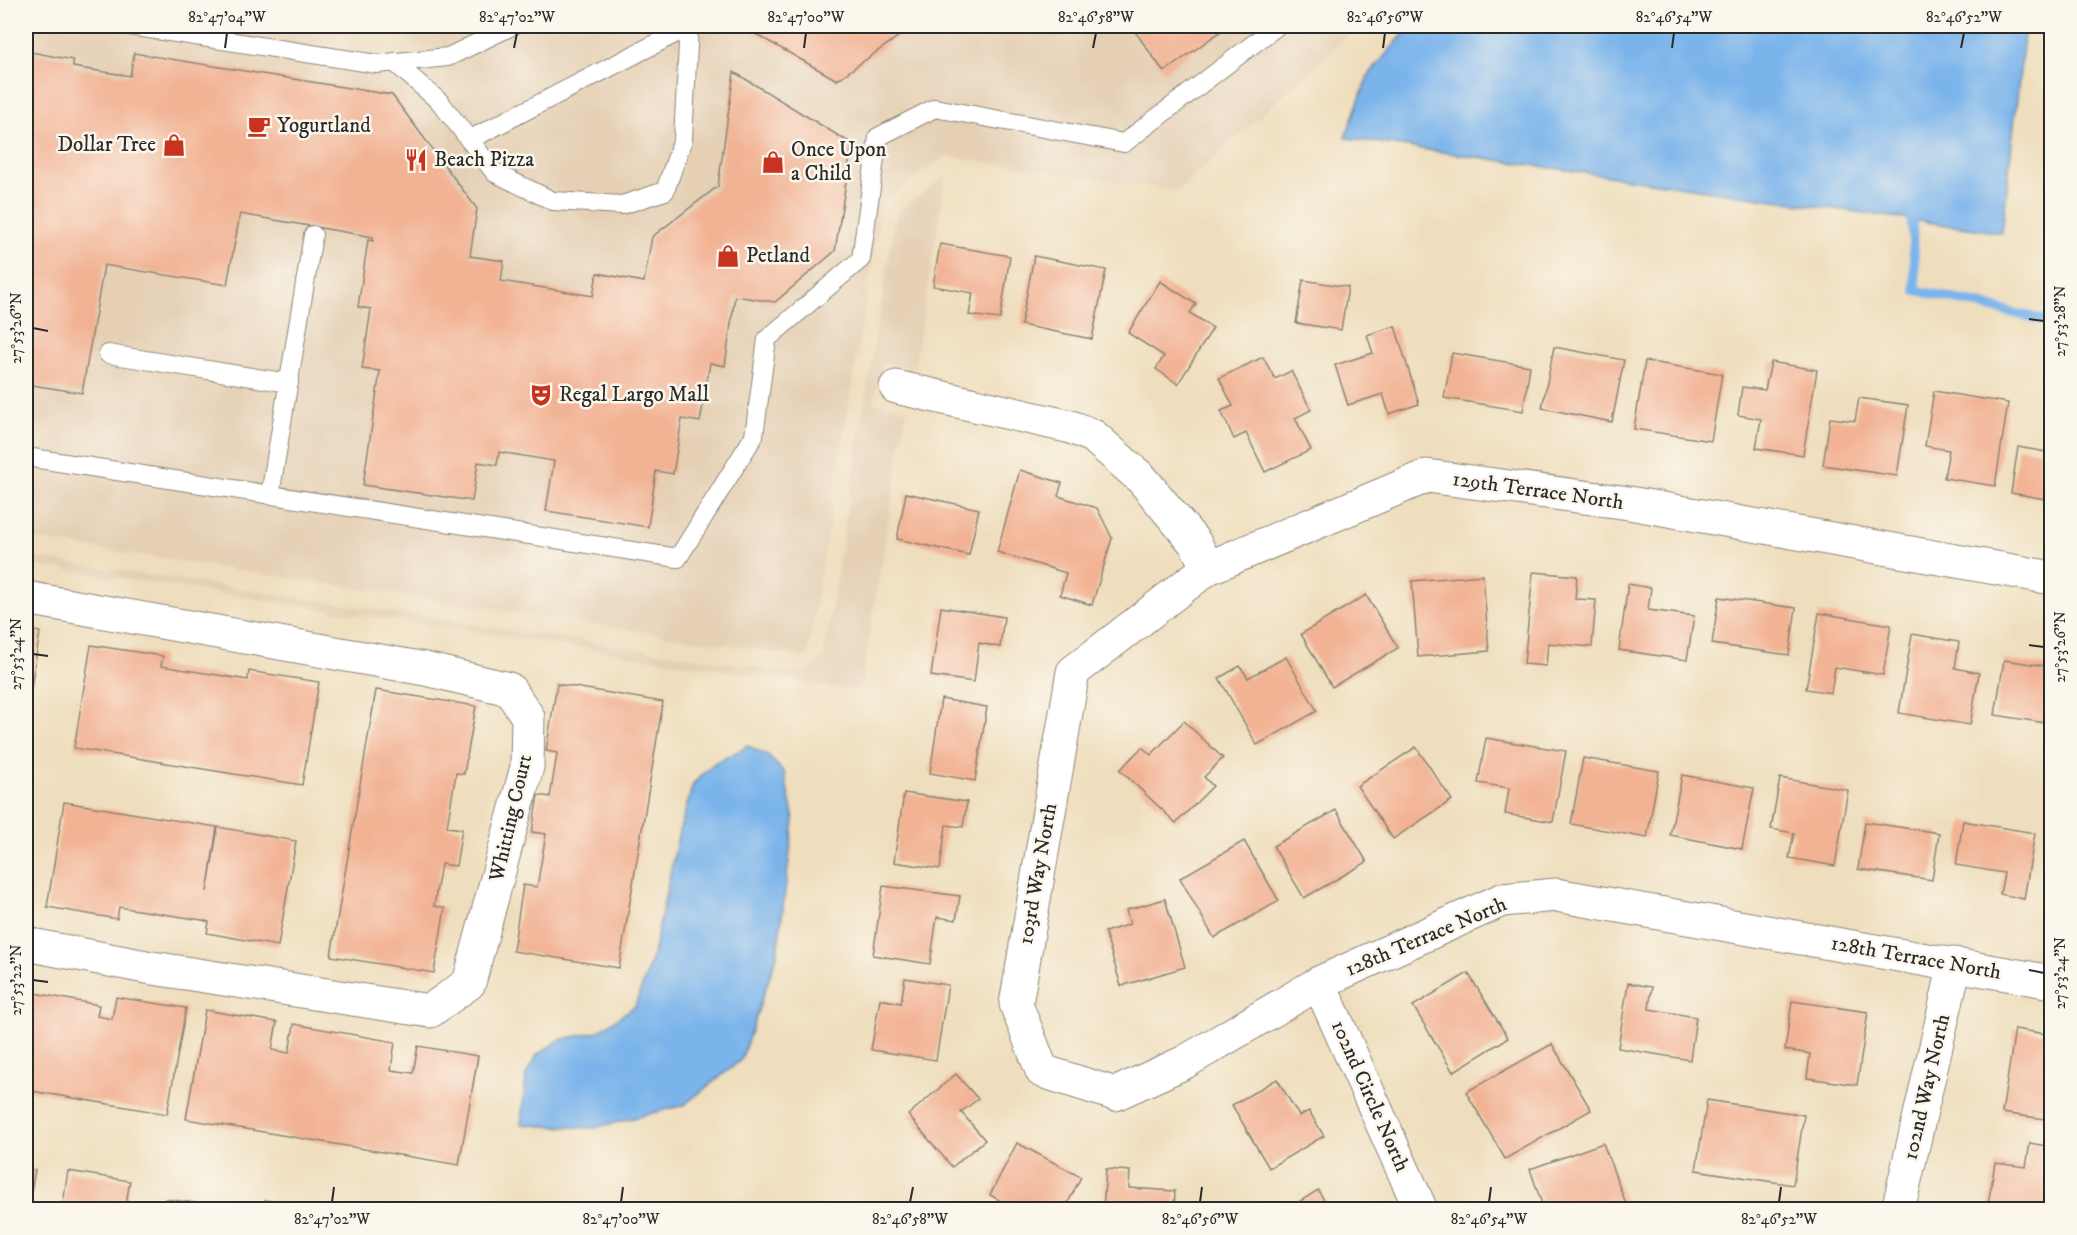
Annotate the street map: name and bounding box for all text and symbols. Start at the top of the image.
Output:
text: 82°47'04"W [188,8,266,27]
text: 82°47'02"W [479,8,555,27]
text: 82°47'00"W [768,8,845,27]
text: 82°46'58"W [1058,8,1134,27]
text: 82°46'56"W [1347,8,1423,27]
text: 82°46'54"W [1636,8,1712,27]
text: 82°46'52"W [1926,8,2002,27]
cafe icon: Yogurtland [246,113,272,139]
place label: Yogurtland [277,113,371,139]
place label: Dollar Tree [57,132,156,158]
shop icon: Dollar Tree [161,132,187,158]
place label: Once Upon a Child [791,137,887,187]
restaurant icon: Beach Pizza [403,147,429,173]
place label: Beach Pizza [434,147,534,173]
shop icon: Once Upon a Child [760,149,786,175]
shop icon: Petland [715,243,741,269]
place label: Petland [746,243,810,269]
text: 27°53'28"N [2051,285,2070,357]
text: 27°53'26"N [7,292,26,364]
theatre icon: Regal Largo Mall [528,382,554,408]
place label: Regal Largo Mall [559,382,710,408]
street label: 129th Terrace North [1451,466,1625,516]
text: 27°53'26"N [2051,611,2070,683]
text: 27°53'24"N [7,618,26,690]
street label: Whitting Court [484,752,538,885]
street label: 103rd Way North [1013,801,1063,947]
street label: 128th Terrace North [1342,891,1510,983]
street label: 128th Terrace North [1829,930,2003,986]
text: 27°53'24"N [2051,937,2070,1009]
text: 27°53'22"N [7,944,26,1016]
street label: 102nd Way North [1898,1012,1956,1162]
street label: 102nd Circle North [1325,1016,1415,1176]
text: 82°47'02"W [294,1210,370,1229]
text: 82°47'00"W [583,1210,660,1229]
text: 82°46'58"W [872,1210,948,1229]
text: 82°46'56"W [1162,1210,1238,1229]
text: 82°46'54"W [1451,1210,1527,1229]
text: 82°46'52"W [1741,1210,1817,1229]

